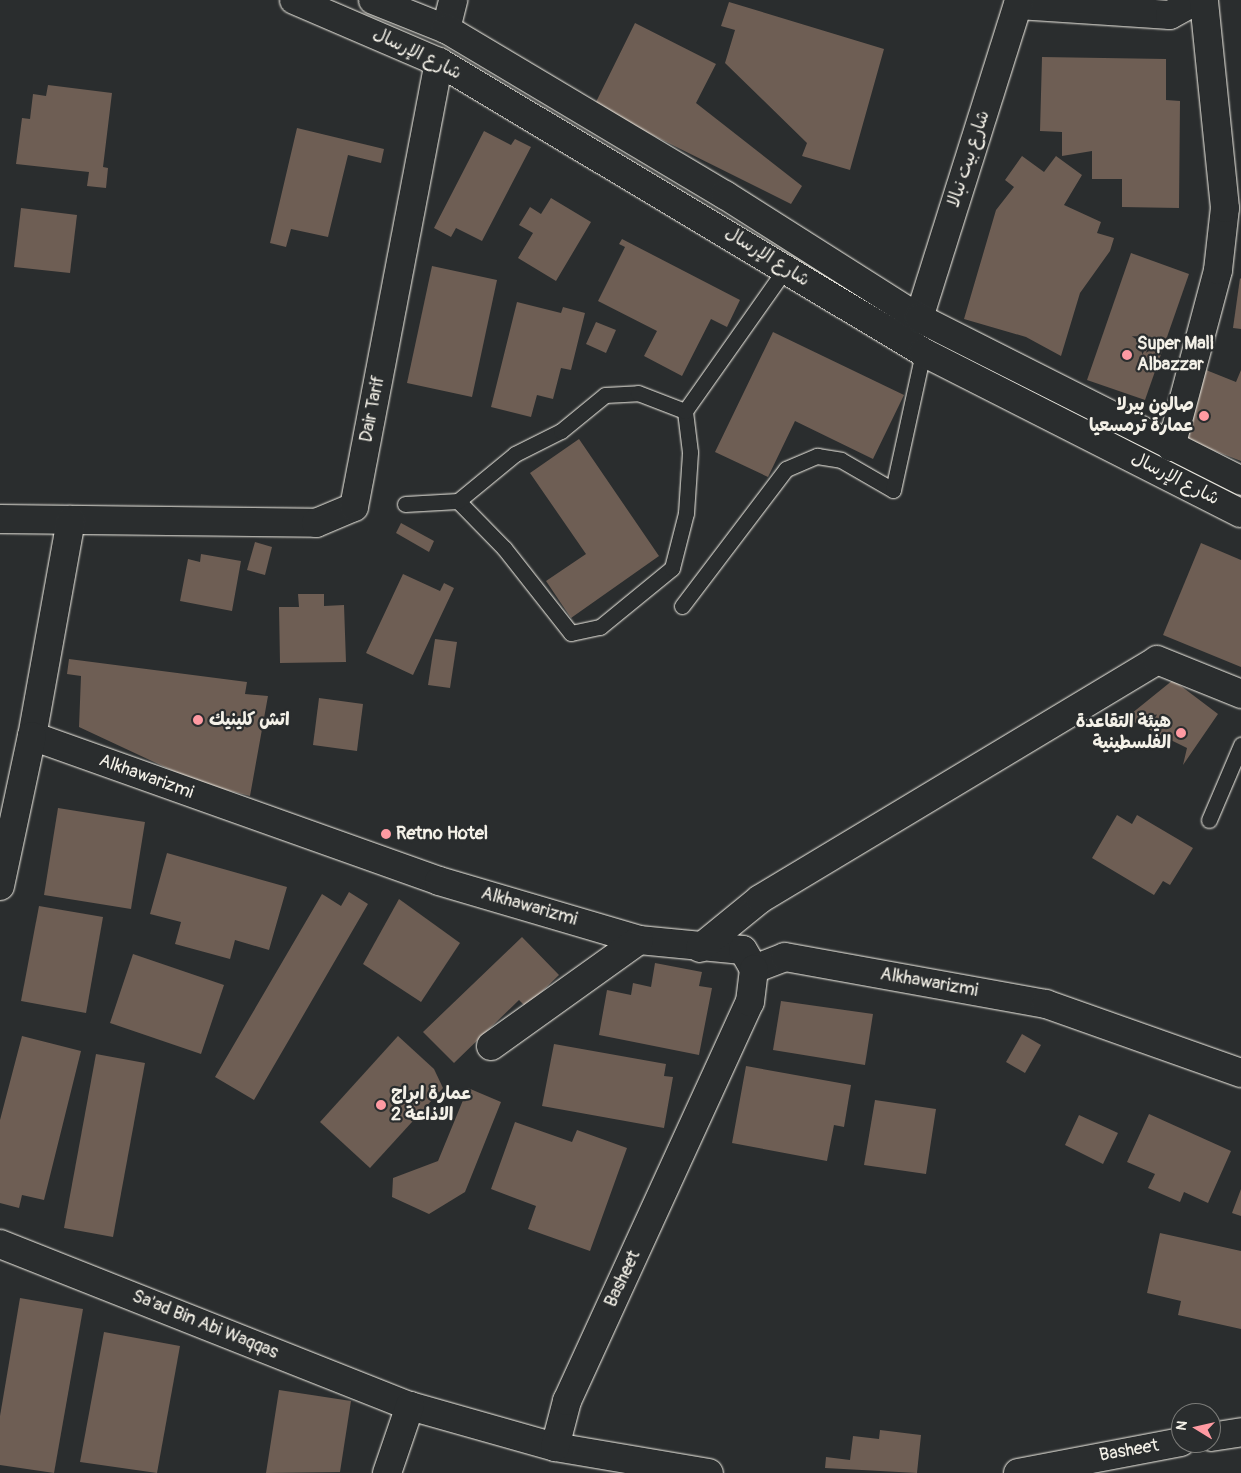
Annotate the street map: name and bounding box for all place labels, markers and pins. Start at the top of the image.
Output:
place label: Super Mall Albazzar [1137,334,1214,376]
marker: Super Mall Albazzar [1121,349,1133,361]
place label: صالون بيرلا عمارة ترمسعيا [1089,395,1194,438]
marker: صالون بيرلا عمارة ترمسعيا [1198,410,1210,422]
place label: اتش كلينيك [209,709,290,731]
place label: هيئة التقاعدة الفلسطينية [1076,712,1171,754]
marker: اتش كلينيك [191,713,205,727]
marker: هيئة التقاعدة الفلسطينية [1175,727,1187,739]
place label: Retno Hotel [396,823,488,845]
marker: Retno Hotel [380,828,392,840]
place label: عمارة ابراج الاذاعة 2 [391,1084,472,1126]
marker: عمارة ابراج الاذاعة 2 [375,1099,387,1111]

